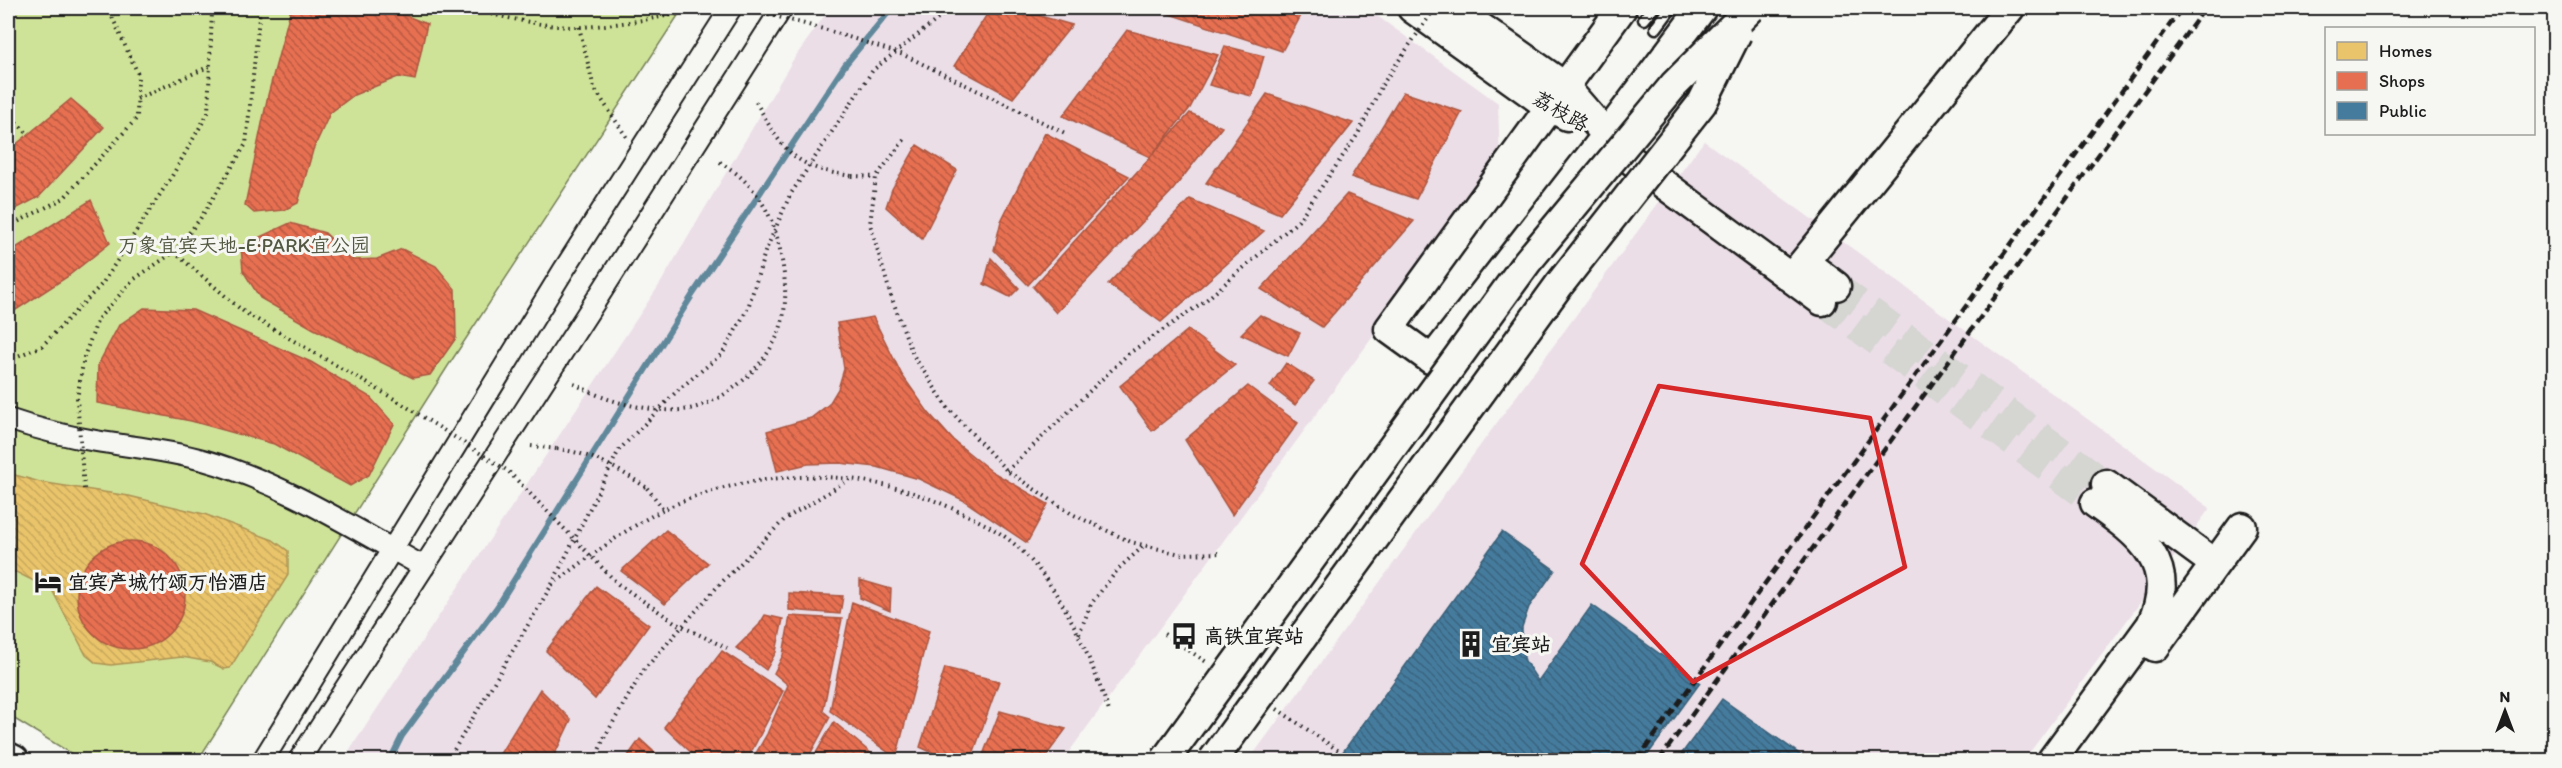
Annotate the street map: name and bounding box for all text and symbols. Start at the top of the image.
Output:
legend [2325,27,2535,135]
text: Homes [2379,40,2432,62]
text: Shops [2379,70,2425,92]
street label: 荔枝路 [1529,86,1594,137]
text: Public [2379,100,2427,122]
park label: 万象宜宾天地-E·PARK宜公园 [118,233,370,257]
hotel icon: 宜宾产城竹颂万怡酒店 [33,567,63,597]
place label: 宜宾产城竹颂万怡酒店 [68,570,268,594]
bus stop icon: 高铁宜宾站 [1169,621,1199,651]
place label: 高铁宜宾站 [1204,624,1304,648]
building icon: 宜宾站 [1456,629,1486,659]
place label: 宜宾站 [1491,632,1551,656]
north arrow [2475,681,2535,741]
text: N [2500,687,2510,706]

